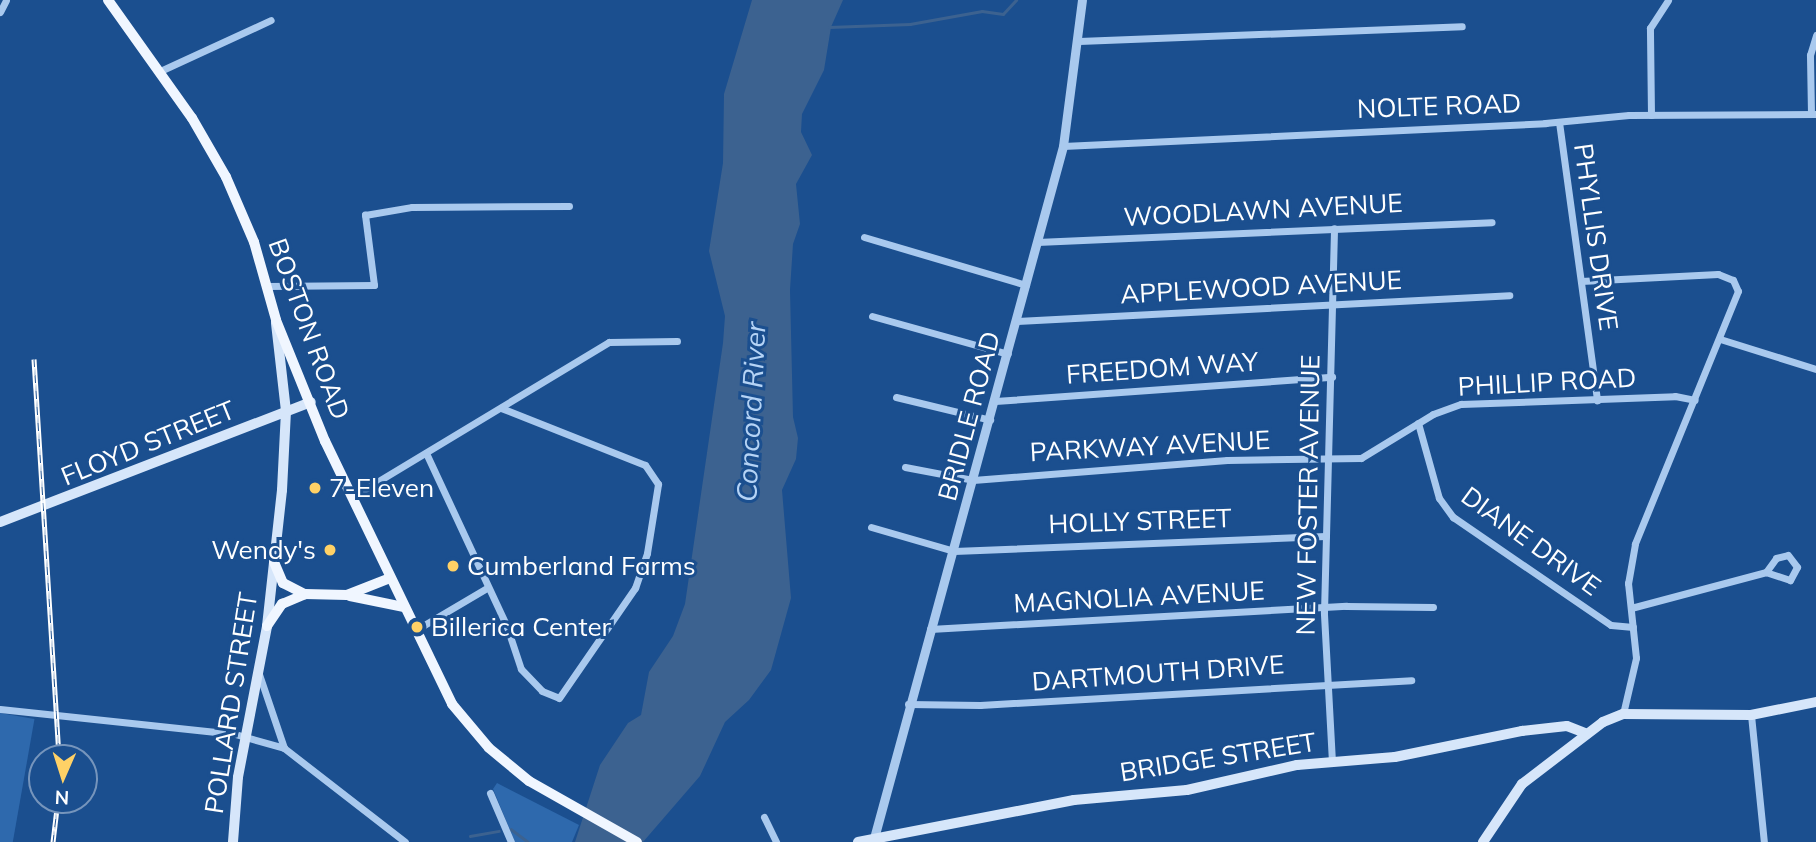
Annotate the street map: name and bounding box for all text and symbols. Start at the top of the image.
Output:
street label: NOLTE ROAD [1356,88,1522,124]
street label: PHYLLIS DRIVE [1567,141,1625,333]
street label: WOODLAWN AVENUE [1123,187,1403,233]
street label: BOSTON ROAD [262,234,356,424]
street label: APPLEWOOD AVENUE [1119,264,1403,310]
water label: Concord River [730,321,772,503]
street label: BRIDLE ROAD [931,328,1007,504]
street label: FREEDOM WAY [1065,346,1259,390]
street label: NEW FOSTER AVENUE [1290,354,1326,636]
street label: PHILLIP ROAD [1457,362,1637,402]
street label: FLOYD STREET [57,394,239,492]
street label: PARKWAY AVENUE [1029,424,1271,468]
place label: 7-Eleven [329,472,434,504]
marker: 7-Eleven [307,480,323,496]
street label: DIANE DRIVE [1455,480,1607,602]
street label: HOLLY STREET [1048,502,1232,540]
place label: Wendy's [211,534,316,566]
marker: Wendy's [322,542,338,558]
place label: Cumberland Farms [467,550,696,582]
marker: Cumberland Farms [445,558,461,574]
street label: MAGNOLIA AVENUE [1013,575,1265,619]
street label: POLLARD STREET [198,590,264,816]
place label: Billerica Center [431,611,611,643]
marker: Billerica Center [409,619,425,635]
street label: DARTMOUTH DRIVE [1031,649,1285,697]
street label: BRIDGE STREET [1118,726,1318,788]
north arrow [28,744,98,814]
text: N [54,786,70,810]

